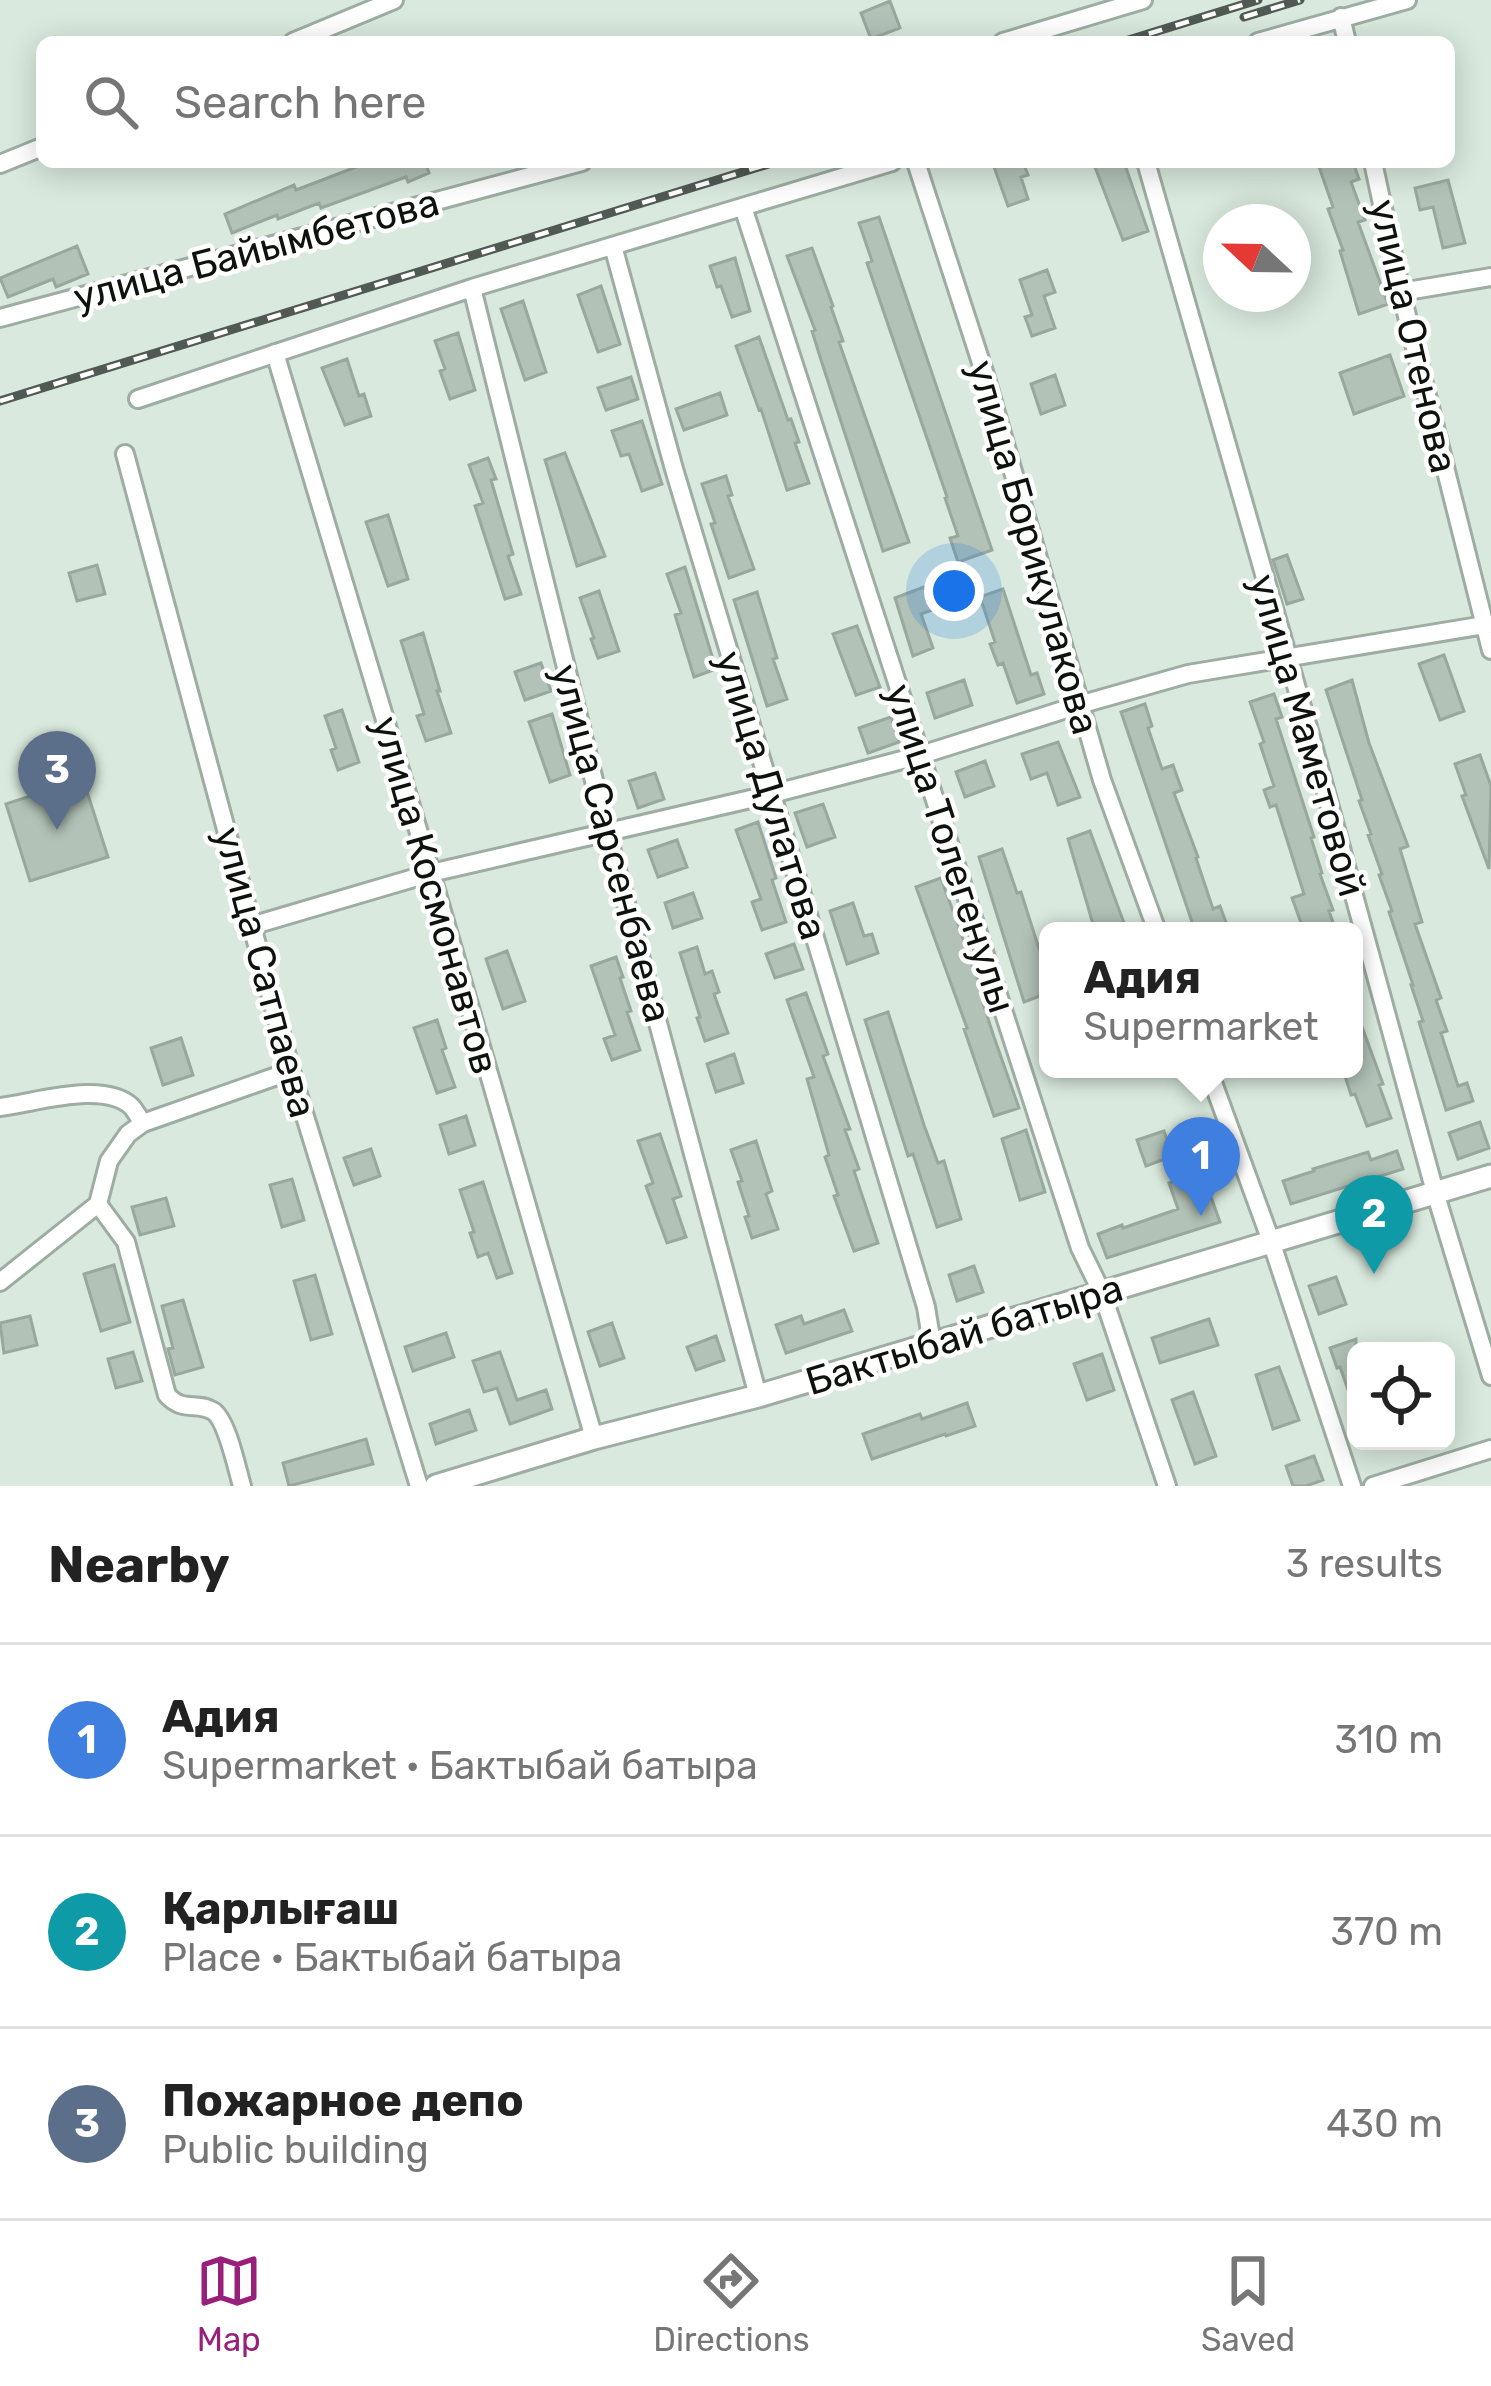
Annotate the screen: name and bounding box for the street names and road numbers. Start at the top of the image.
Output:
street label: улица Байымбетова [69,179,444,321]
street label: улица Отенова [1359,195,1467,478]
street label: улица Борикулакова [958,355,1108,740]
street label: улица Маметовой [1239,569,1375,902]
street label: улица Дулатова [705,645,837,945]
street label: улица Сарсенбаева [541,659,681,1027]
street label: улица Толегенулы [875,678,1025,1019]
street label: улица Космонавтов [362,711,508,1079]
street label: улица Сатпаева [204,822,326,1123]
street label: Бактыбай батыра [800,1265,1128,1405]

